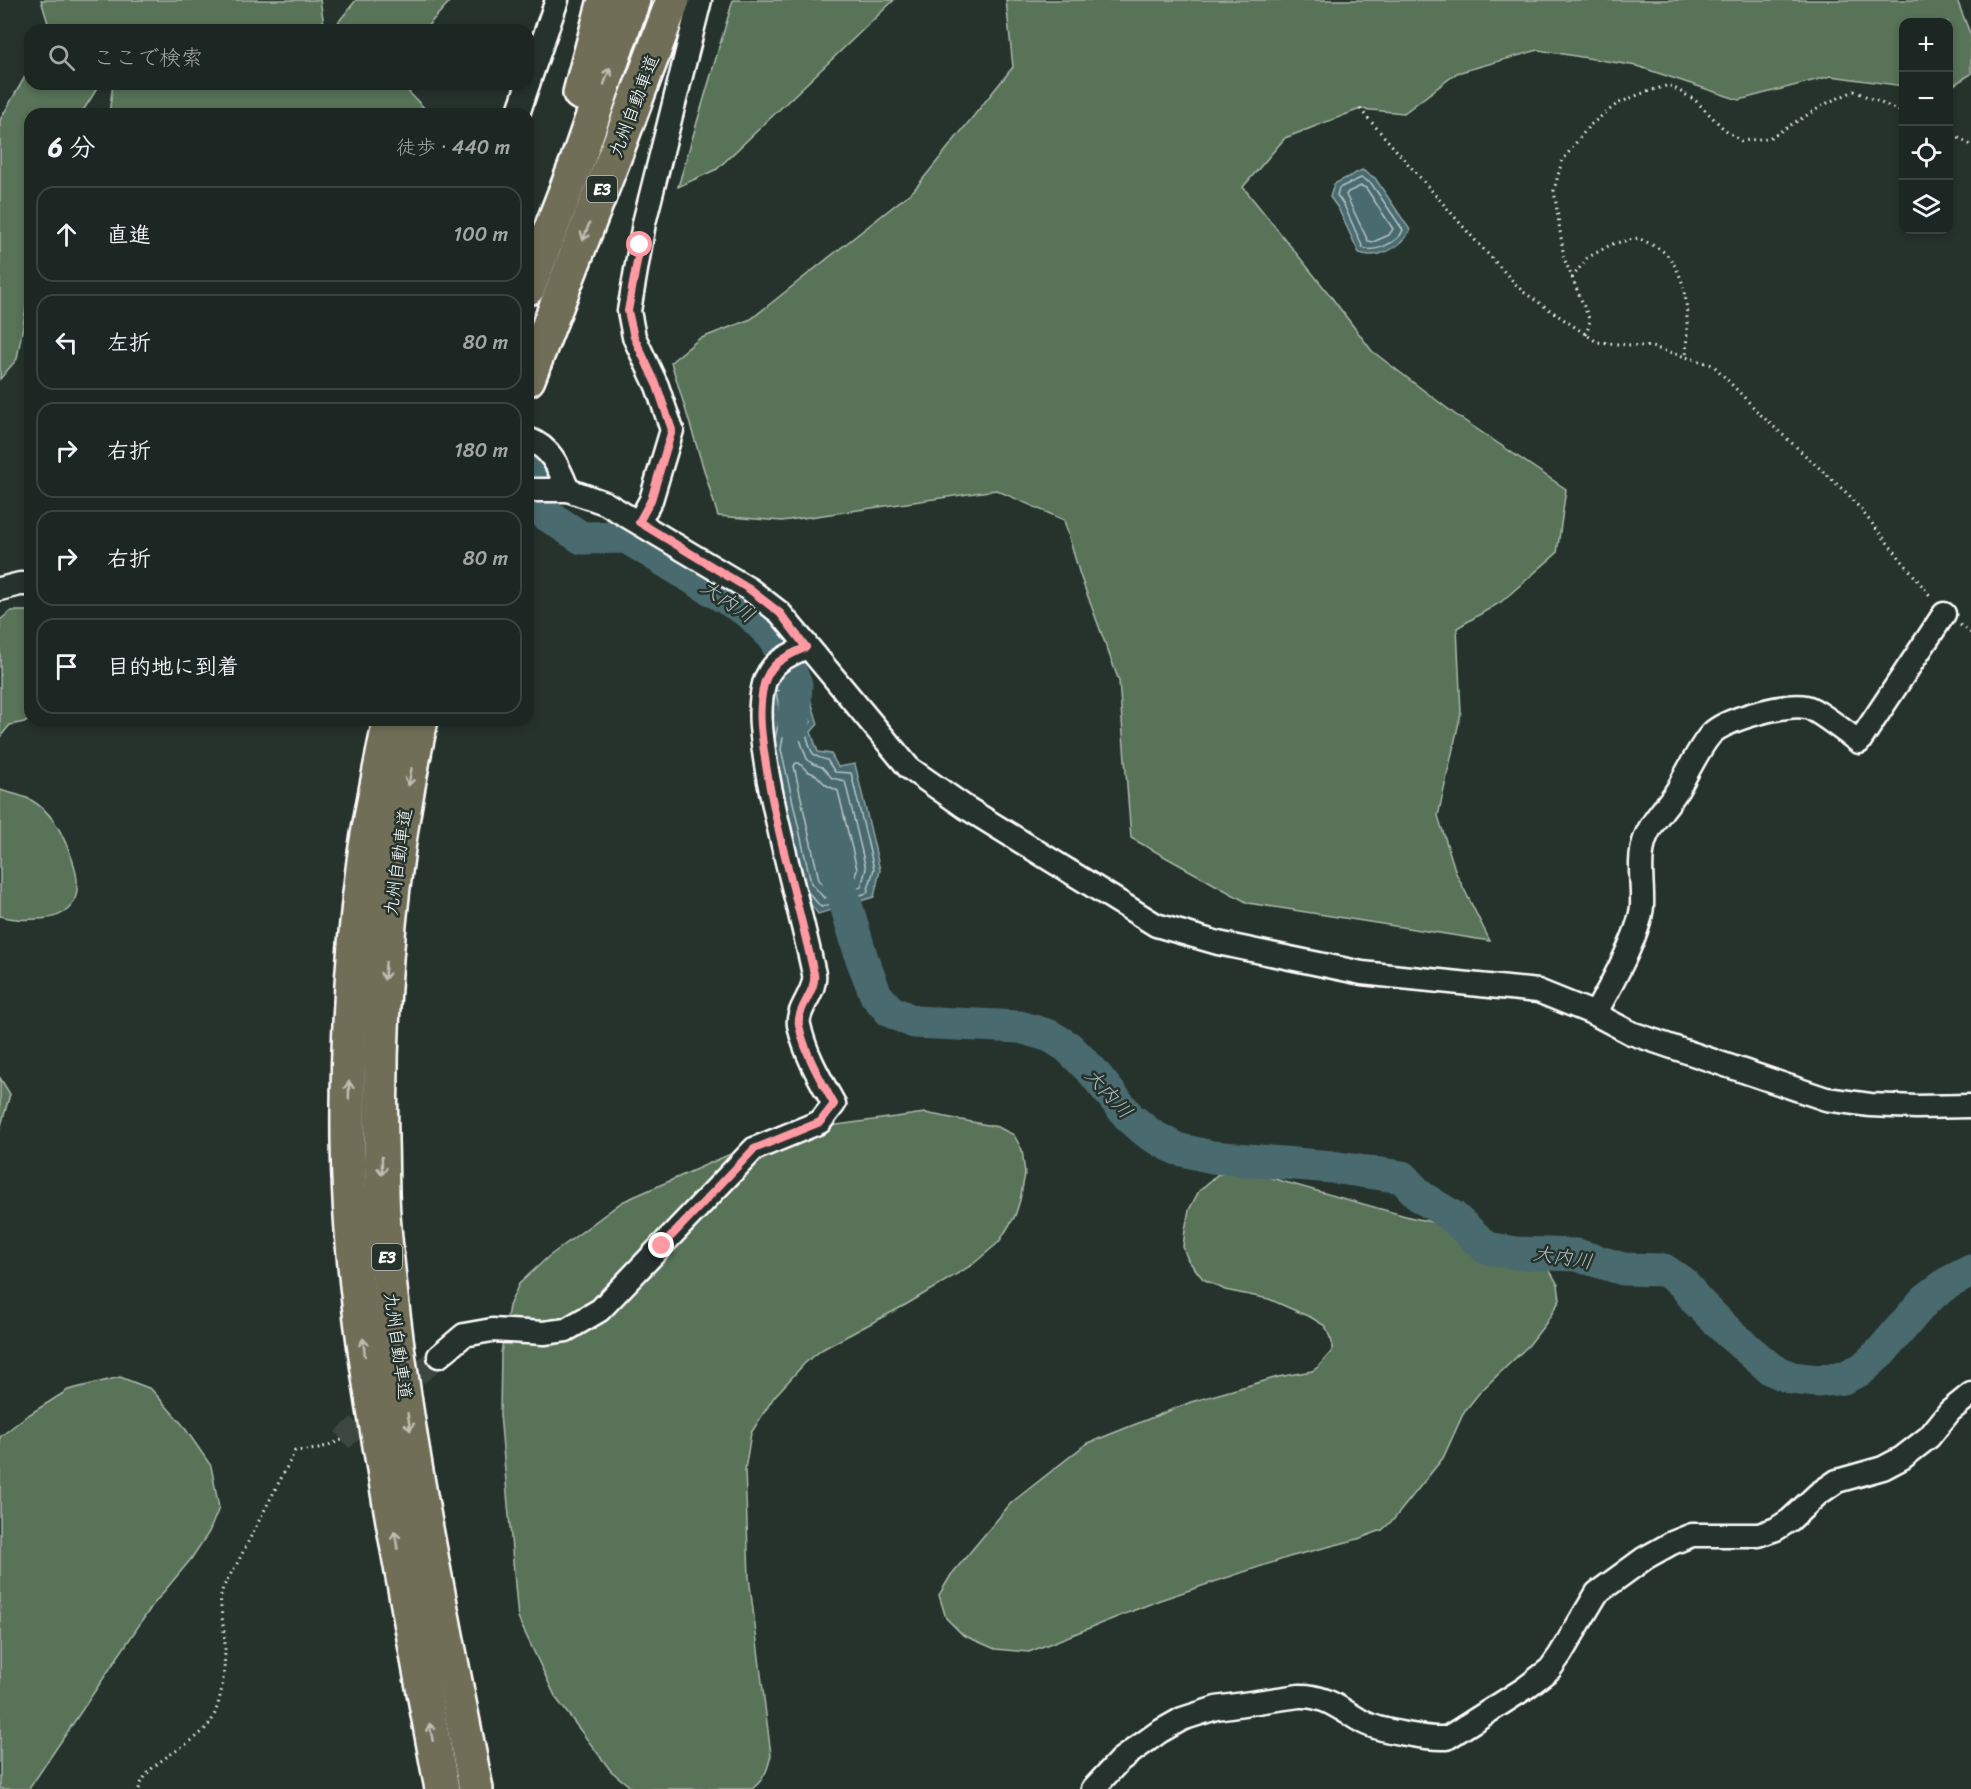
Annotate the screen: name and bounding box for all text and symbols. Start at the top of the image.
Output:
map controls [1899,18,1953,234]
button: + [1899,18,1953,72]
search box [24,24,534,90]
text: ここで検索 [93,38,203,77]
icon: search [45,41,78,74]
street label: 九州自動車道 [600,50,668,162]
one-way arrow [603,67,614,86]
button: − [1899,72,1953,126]
text: 6 分 [48,124,96,170]
button: locate [1899,126,1953,180]
text: 徒歩 · 440 m [396,130,510,165]
road number: E3 [587,176,617,202]
button: layers [1899,180,1953,234]
text: 直進 [107,215,151,254]
text: 100 m [454,217,508,252]
icon: ahead [50,218,83,251]
one-way arrow [579,222,590,240]
route start [626,231,652,257]
text: 左折 [107,323,151,362]
text: 80 m [463,325,508,360]
icon: left [50,326,83,359]
text: 右折 [107,431,151,470]
text: 180 m [454,433,508,468]
icon: right [50,434,83,467]
text: 右折 [107,539,151,578]
text: 80 m [463,541,508,576]
icon: right [50,542,83,575]
water label: 大内川 [693,570,762,633]
text: 目的地に到着 [107,647,239,686]
icon: arrive [50,650,83,683]
one-way arrow [404,767,415,787]
street label: 九州自動車道 [375,806,421,918]
one-way arrow [379,960,390,980]
water label: 大内川 [1076,1059,1142,1127]
one-way arrow [343,1081,355,1101]
one-way arrow [376,1155,388,1175]
route end [648,1232,674,1258]
water label: 大内川 [1531,1236,1595,1279]
road number: E3 [372,1244,402,1270]
street label: 九州自動車道 [375,1290,421,1402]
one-way arrow [358,1338,369,1358]
one-way arrow [403,1411,414,1431]
one-way arrow [390,1530,401,1550]
one-way arrow [425,1722,436,1742]

